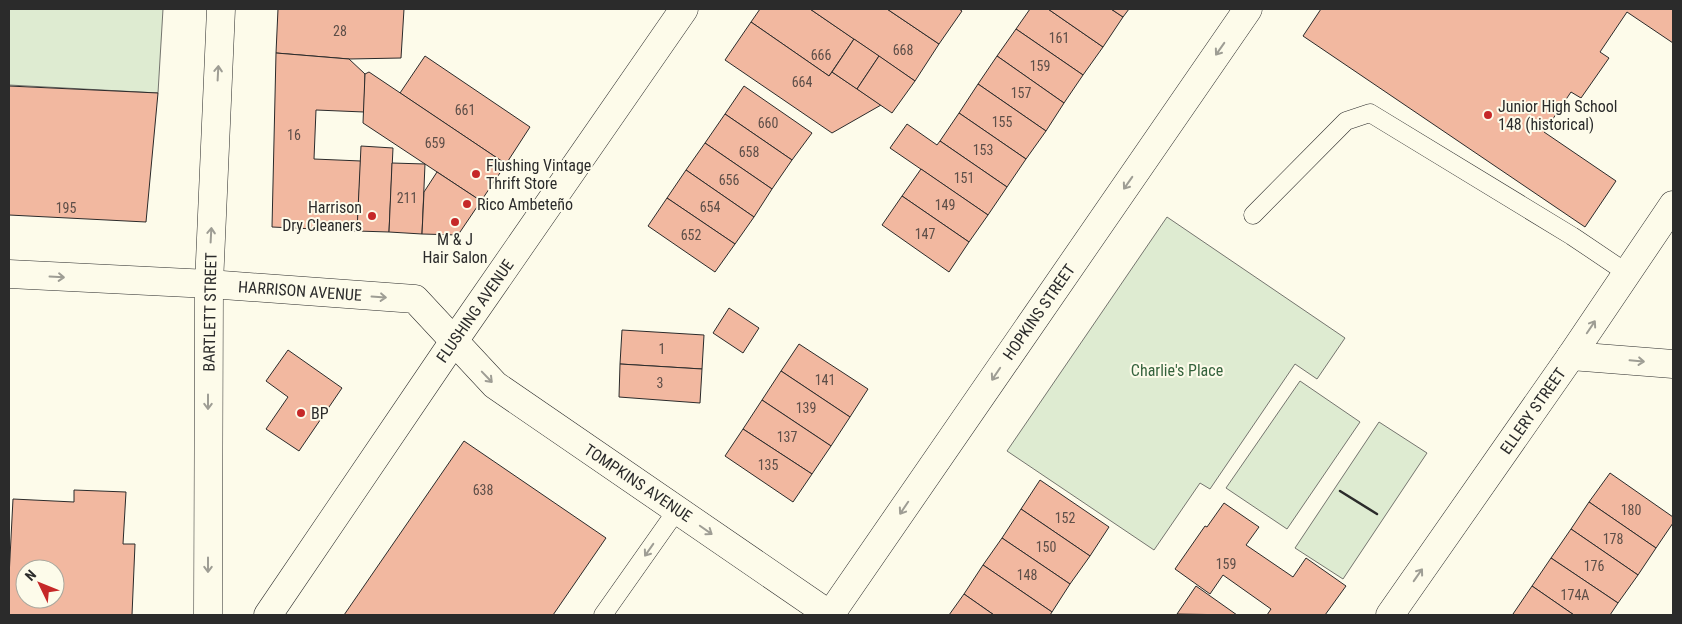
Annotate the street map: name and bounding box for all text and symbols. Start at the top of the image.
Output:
house number: 28 [333,23,347,39]
house number: 161 [1049,30,1069,46]
house number: 668 [893,42,913,58]
one-way arrow [1215,42,1225,56]
house number: 666 [811,47,831,63]
house number: 159 [1030,58,1050,74]
one-way arrow [214,65,223,81]
house number: 664 [792,74,812,90]
house number: 157 [1011,85,1031,101]
place label: Junior High School 148 (historical) [1498,97,1618,134]
house number: 661 [455,102,475,118]
marker: Junior High School 148 (historical) [1482,109,1494,121]
house number: 155 [992,114,1012,130]
house number: 660 [758,115,778,131]
house number: 16 [287,127,301,143]
house number: 659 [425,135,445,151]
house number: 153 [973,142,993,158]
house number: 658 [739,144,759,160]
place label: Flushing Vintage Thrift Store [486,156,591,193]
marker: Flushing Vintage Thrift Store [470,168,482,180]
house number: 151 [954,170,974,186]
house number: 656 [719,172,739,188]
one-way arrow [1123,176,1133,190]
house number: 211 [397,190,417,206]
place label: Rico Ambeteño [477,195,573,214]
house number: 149 [935,197,955,213]
place label: Harrison Dry Cleaners [282,198,362,235]
marker: Rico Ambeteño [461,198,473,210]
house number: 654 [700,199,720,215]
house number: 195 [56,200,76,216]
marker: Harrison Dry Cleaners [366,210,378,222]
marker: M & J Hair Salon [449,216,461,228]
house number: 147 [915,226,935,242]
one-way arrow [206,227,216,244]
house number: 652 [681,227,701,243]
place label: M & J Hair Salon [422,230,488,267]
street label: BARTLETT STREET [199,252,221,372]
street label: FLUSHING AVENUE [432,256,518,366]
street label: HOPKINS STREET [999,260,1079,364]
one-way arrow [49,272,65,281]
street label: HARRISON AVENUE [237,277,363,305]
one-way arrow [371,292,387,302]
one-way arrow [1586,320,1596,334]
house number: 1 [659,341,665,357]
one-way arrow [1629,357,1645,366]
park label: Charlie's Place [1131,361,1223,380]
street label: ELLERY STREET [1496,364,1570,458]
one-way arrow [991,367,1001,381]
one-way arrow [481,370,493,383]
house number: 141 [815,372,835,388]
house number: 3 [657,375,663,391]
one-way arrow [203,394,213,410]
house number: 139 [796,400,816,416]
place label: BP [311,404,329,423]
marker: BP [295,407,307,419]
house number: 137 [777,429,797,445]
street label: TOMPKINS AVENUE [581,440,695,526]
house number: 135 [758,457,778,473]
house number: 638 [473,482,493,498]
one-way arrow [899,501,909,515]
house number: 180 [1621,502,1641,518]
house number: 152 [1055,510,1075,526]
one-way arrow [699,525,713,535]
house number: 178 [1603,531,1623,547]
house number: 150 [1036,539,1056,555]
one-way arrow [644,543,654,557]
one-way arrow [203,556,213,573]
house number: 159 [1216,556,1236,572]
house number: 176 [1584,558,1604,574]
north arrow [15,559,65,609]
text: N [22,567,39,584]
house number: 148 [1017,567,1037,583]
one-way arrow [1413,568,1423,582]
house number: 174A [1561,587,1589,603]

